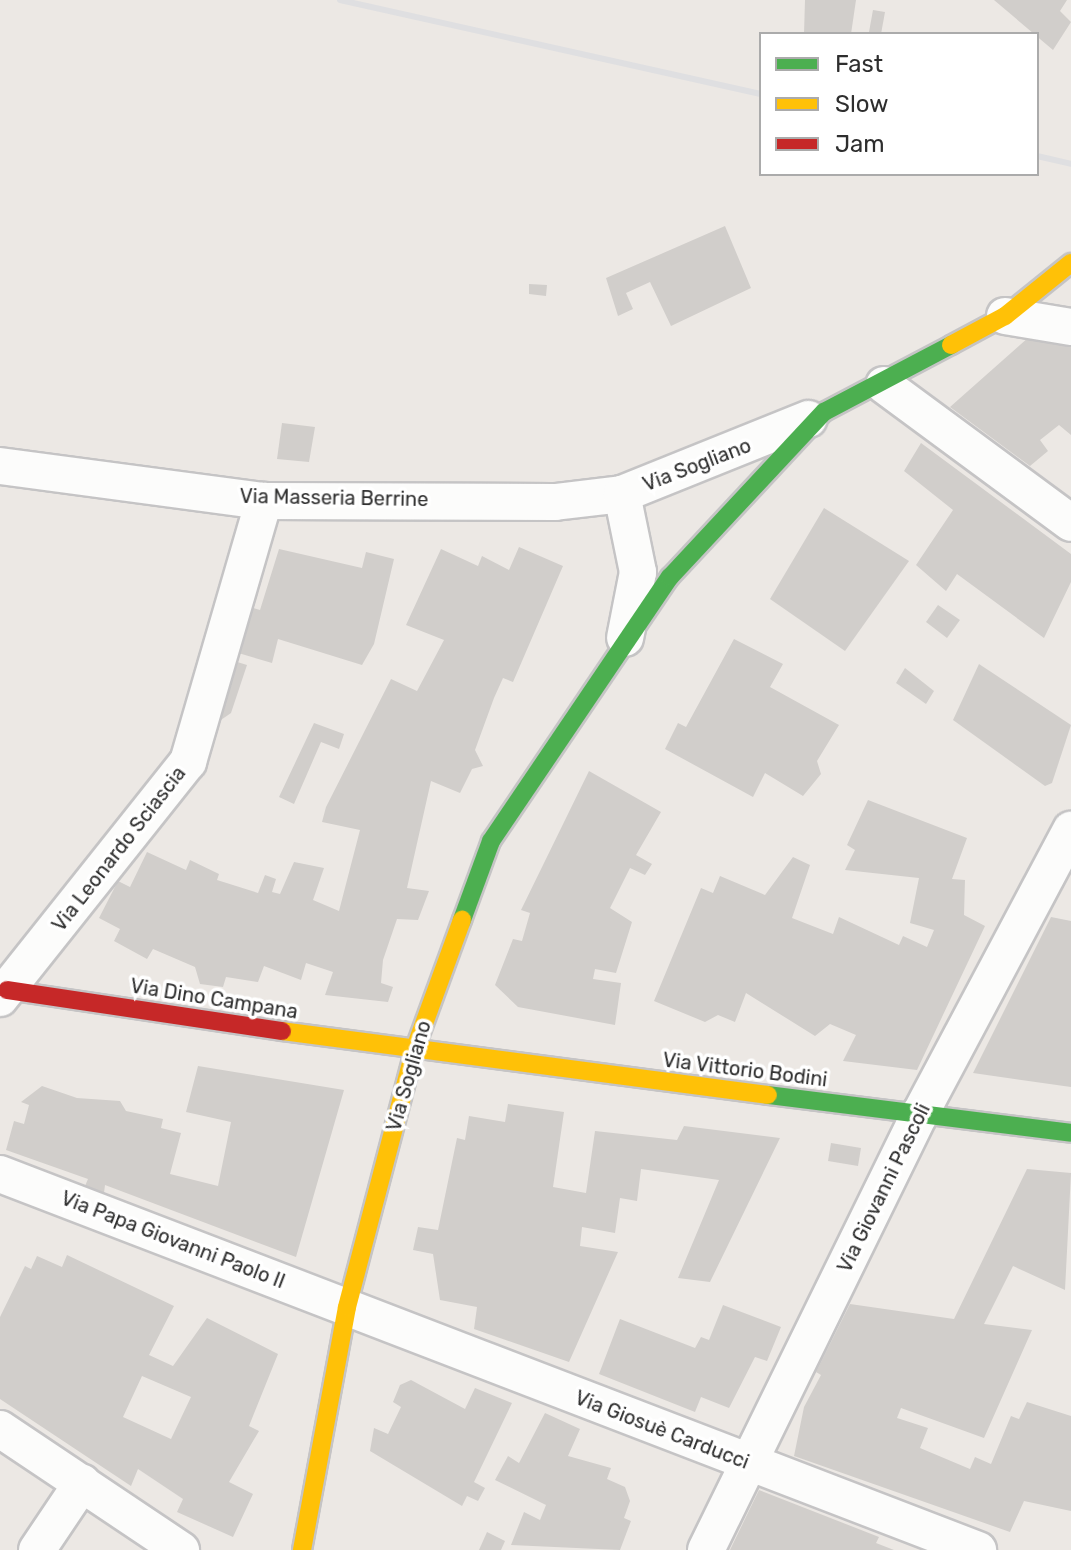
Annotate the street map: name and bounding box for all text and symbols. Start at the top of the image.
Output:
legend [759,32,1039,176]
text: Fast [835,50,883,78]
text: Slow [835,90,888,118]
text: Jam [835,130,885,158]
street label: Via Sogliano [639,433,755,497]
street label: Via Masseria Berrine [239,484,429,512]
street label: Via Leonardo Sciascia [47,762,191,936]
street label: Via Dino Campana [129,974,299,1024]
street label: Via Sogliano [382,1018,436,1134]
street label: Via Vittorio Bodini [661,1048,829,1092]
street label: Via Giovanni Pascoli [833,1100,935,1276]
street label: Via Papa Giovanni Paolo II [58,1186,288,1294]
street label: Via Giosuè Carducci [571,1386,753,1474]

